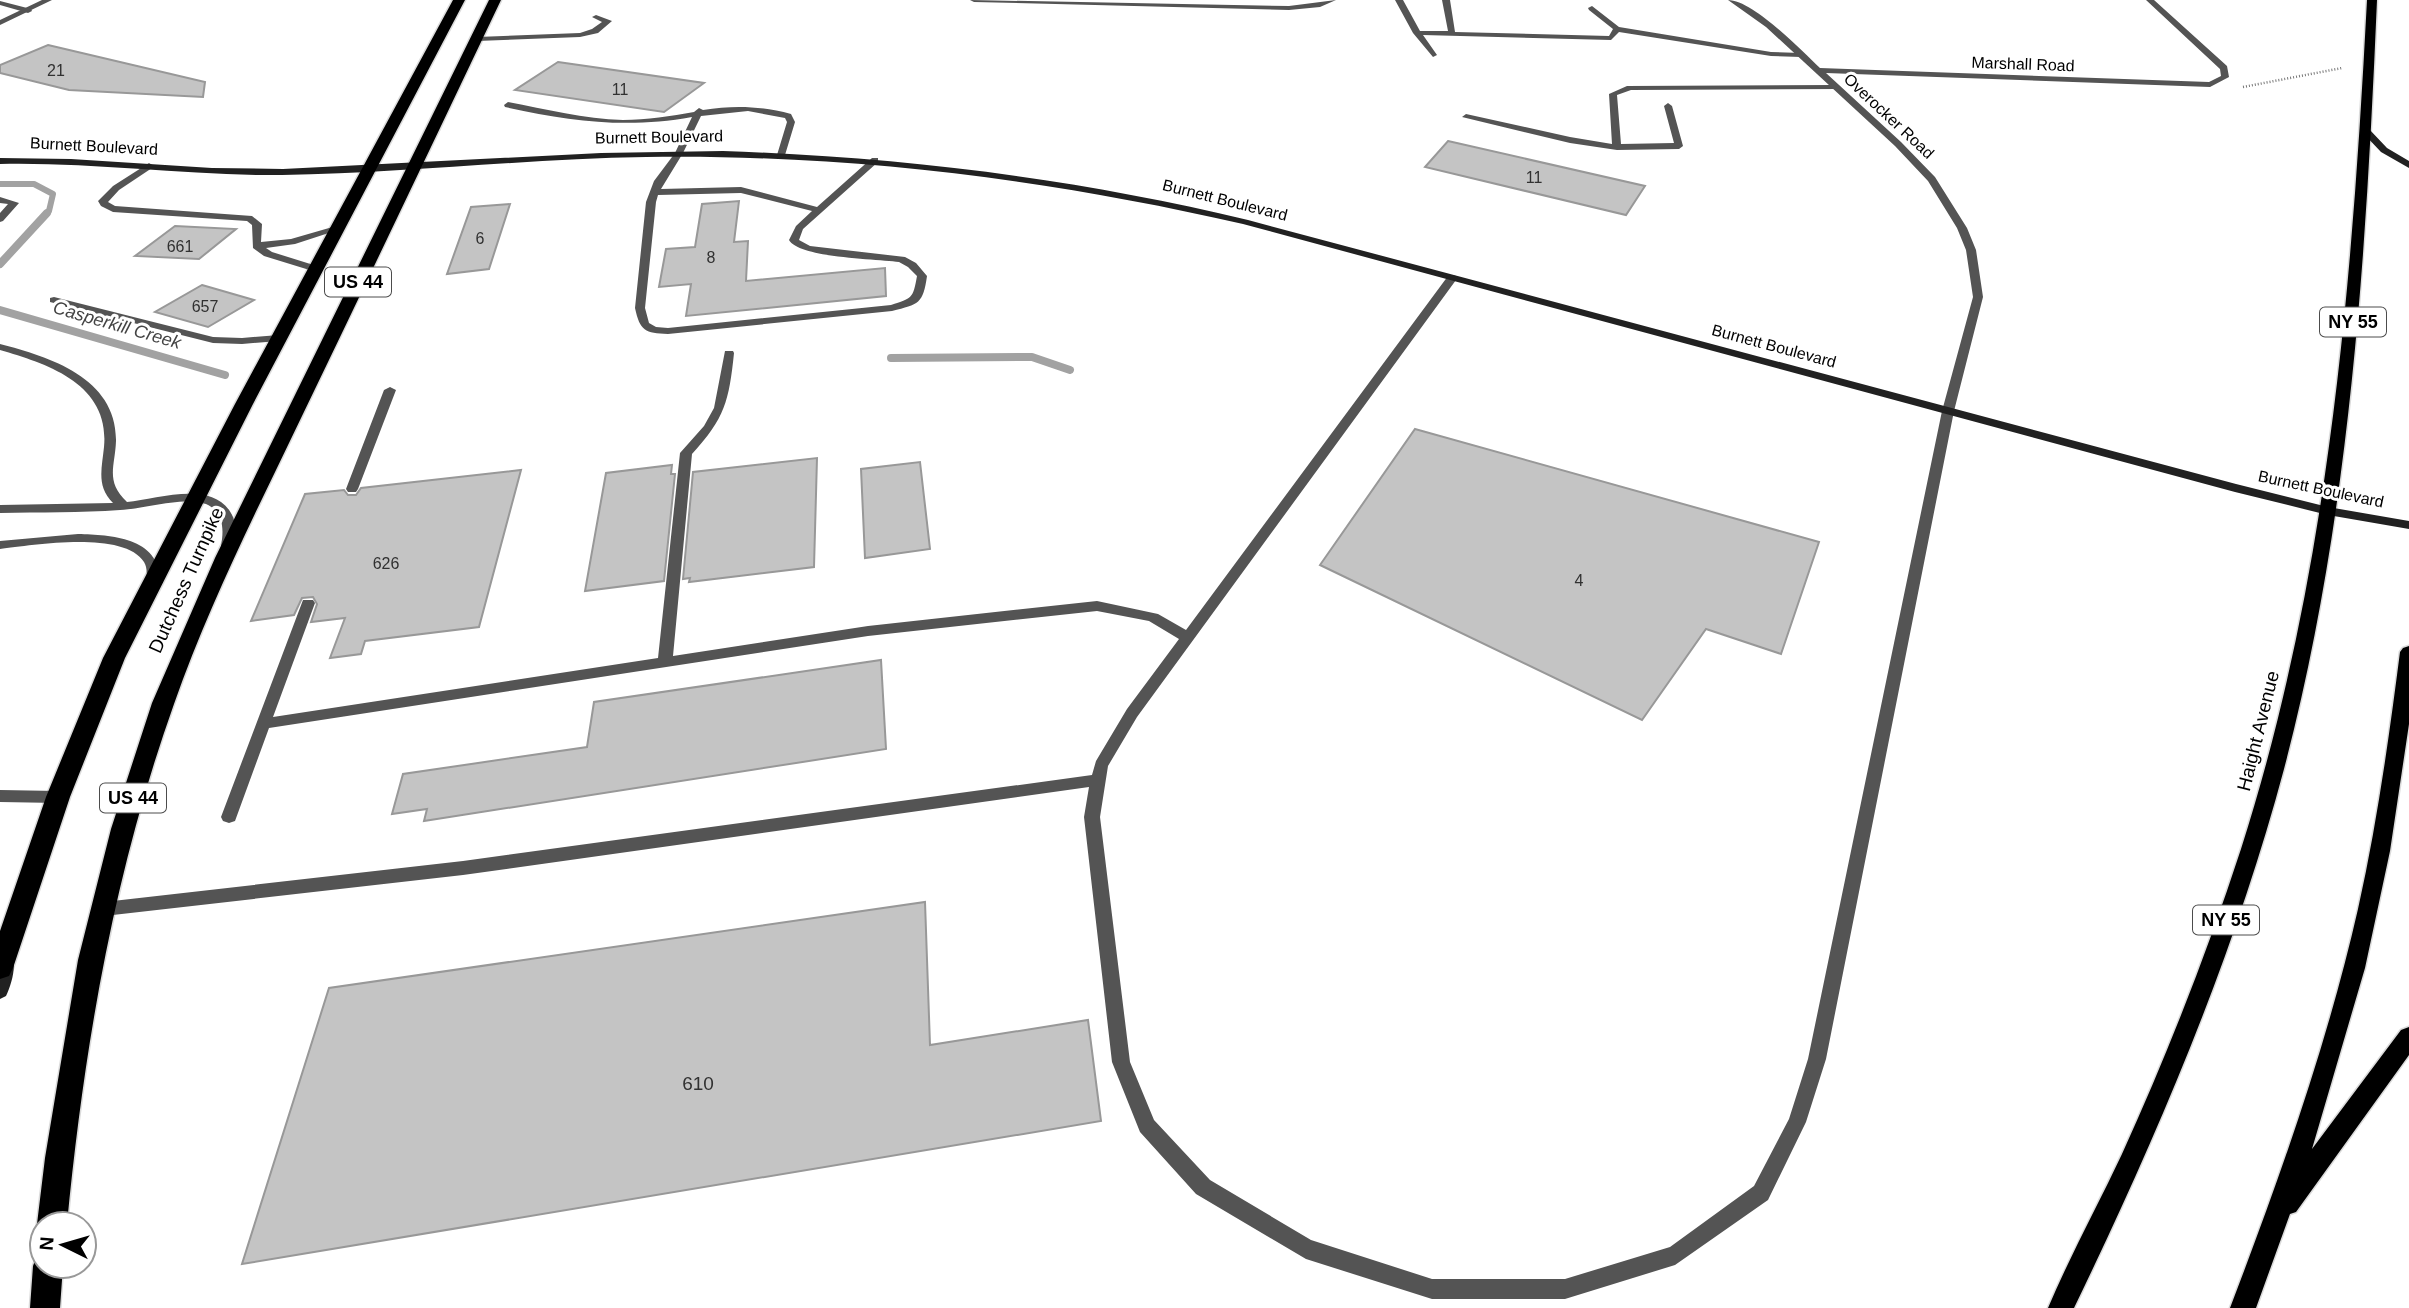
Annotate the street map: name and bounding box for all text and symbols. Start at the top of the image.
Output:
street label: Marshall Road [1971,54,2075,74]
house number: 21 [47,62,65,79]
street label: Overocker Road [1841,70,1937,162]
house number: 11 [612,81,628,98]
street label: Burnett Boulevard [595,127,723,147]
street label: Burnett Boulevard [30,134,158,158]
house number: 11 [1526,169,1542,186]
street label: Burnett Boulevard [1161,176,1289,224]
house number: 6 [476,230,485,247]
house number: 661 [167,238,193,255]
house number: 8 [707,249,716,266]
road number: US 44 [325,268,391,296]
water label: Casperkill Creek [51,297,184,353]
house number: 657 [192,298,218,315]
road number: NY 55 [2320,308,2386,336]
street label: Burnett Boulevard [1710,321,1838,371]
street label: Burnett Boulevard [2257,467,2385,511]
street label: Dutchess Turnpike [144,504,228,656]
house number: 626 [373,555,399,572]
house number: 4 [1575,572,1584,589]
street label: Haight Avenue [2233,669,2283,793]
road number: US 44 [100,784,166,812]
road number: NY 55 [2193,905,2259,934]
house number: 610 [682,1073,714,1094]
north arrow [28,1210,98,1280]
text: N [36,1236,58,1251]

